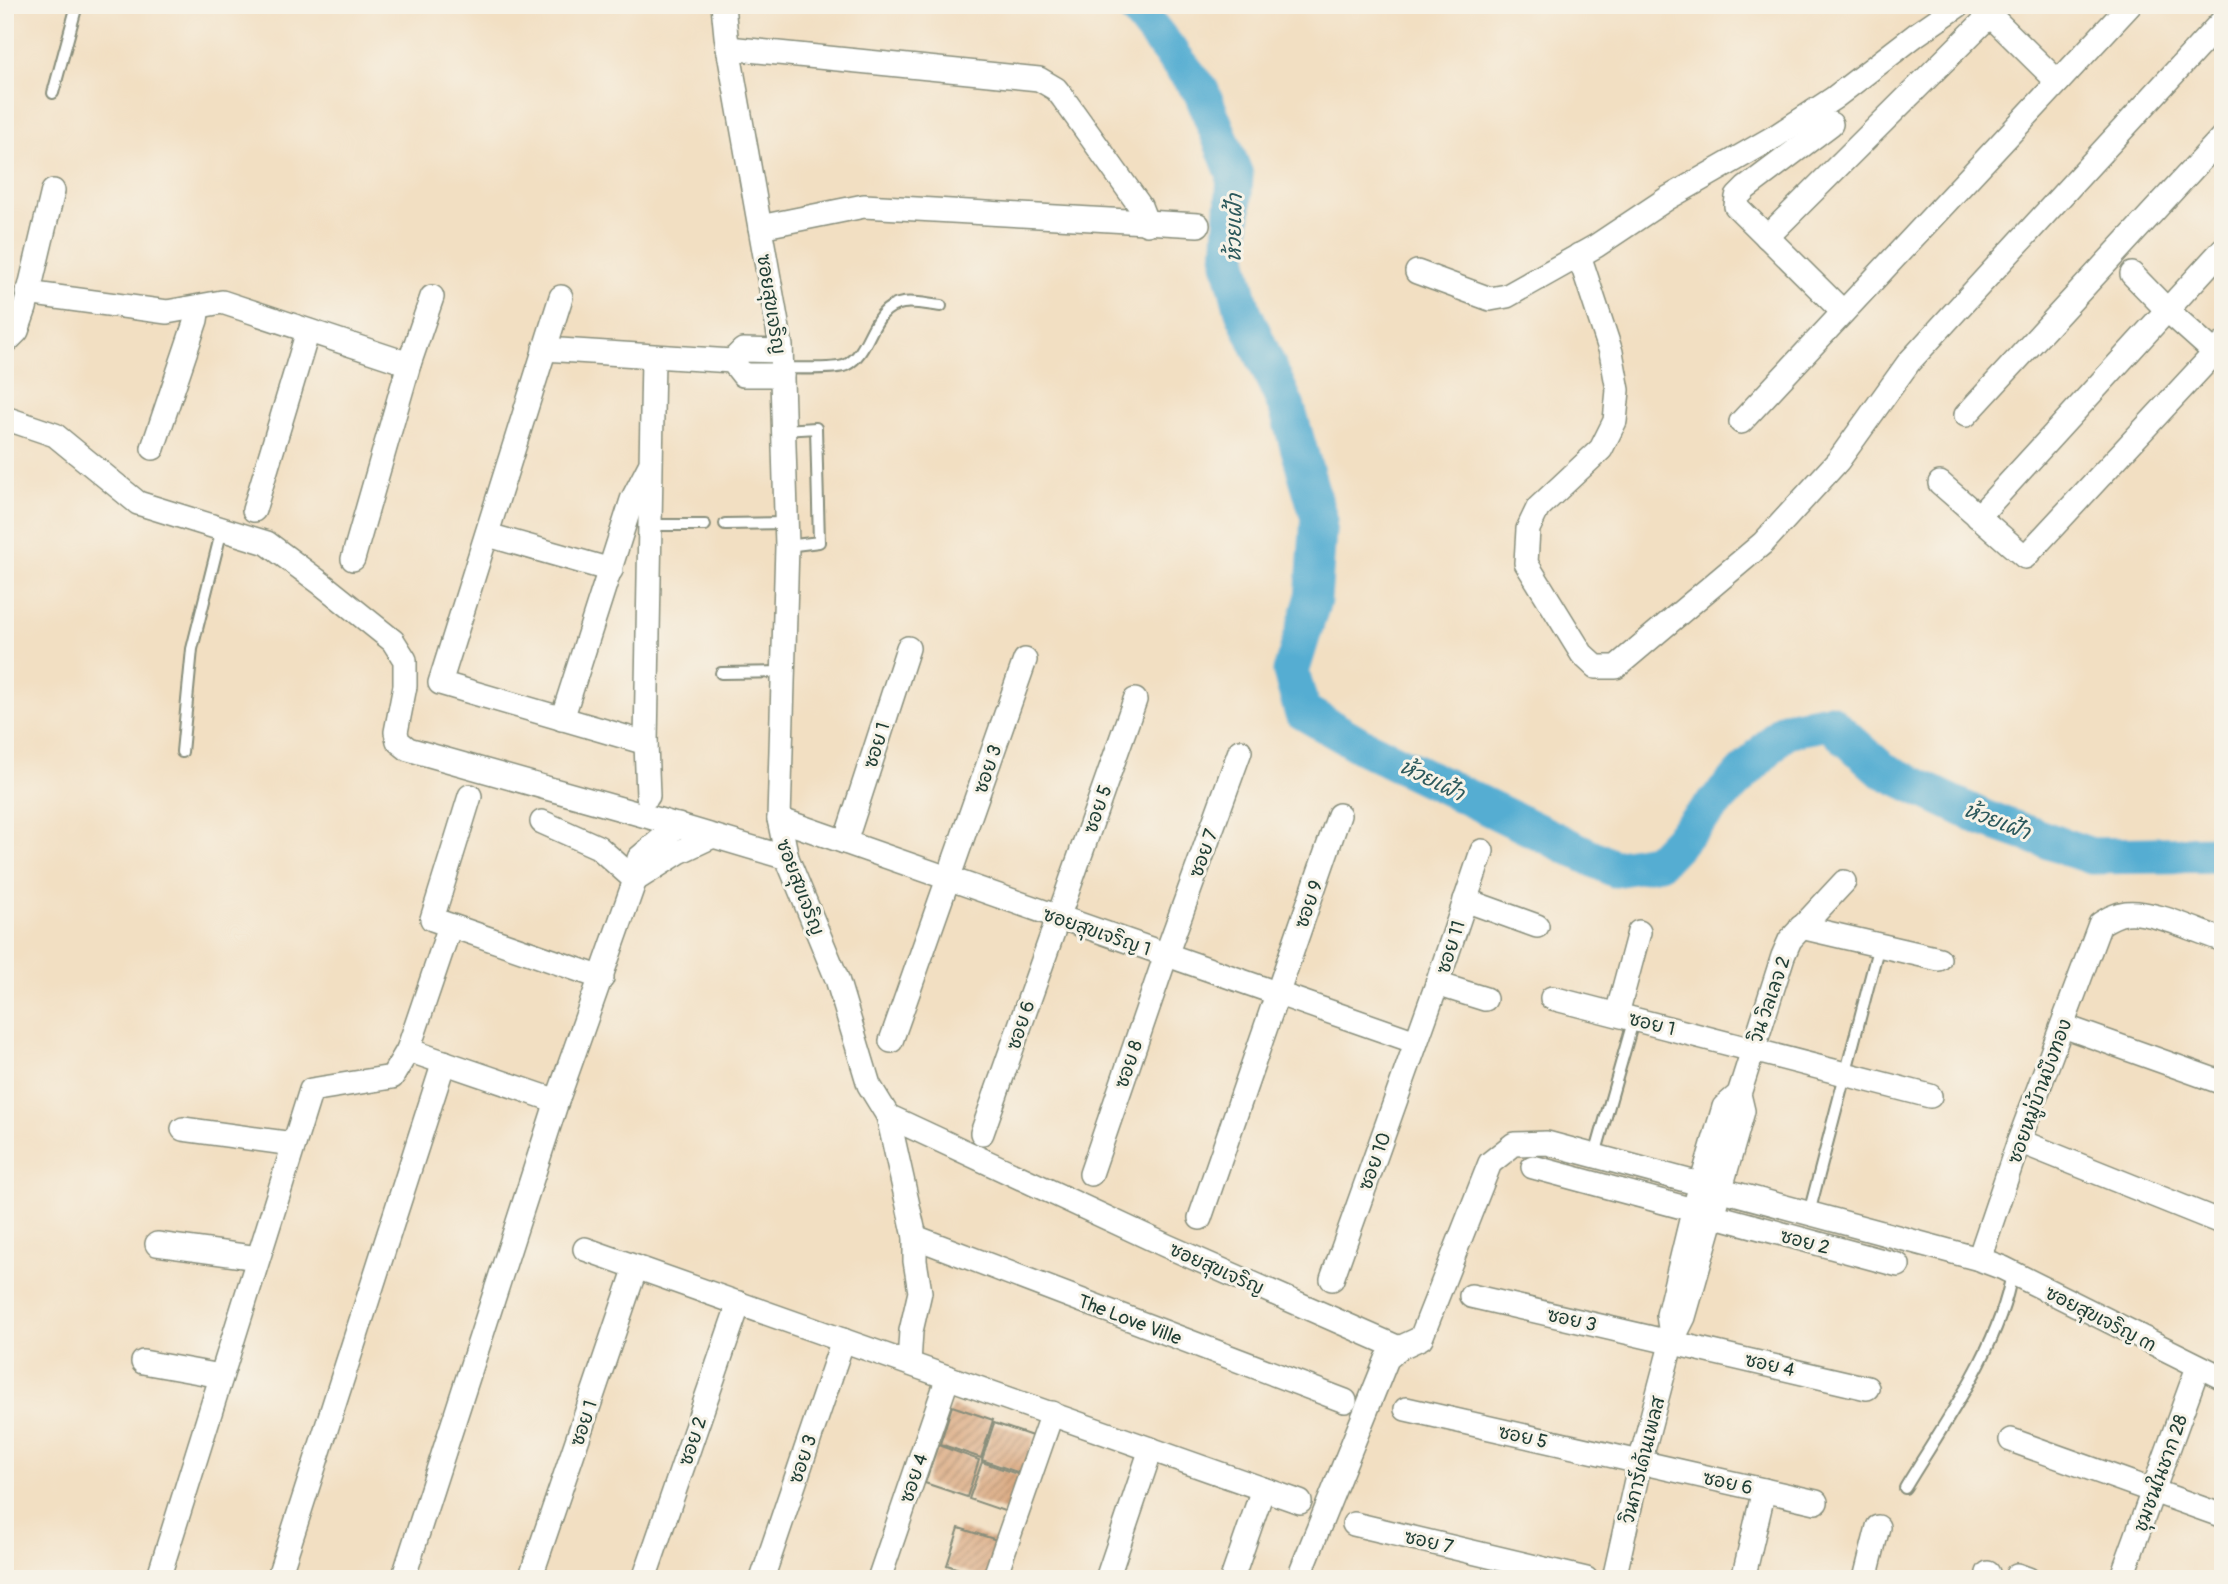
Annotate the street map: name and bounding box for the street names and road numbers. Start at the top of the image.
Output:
street label: ซอยสุขเจริญ [749,252,791,356]
street label: ซอย 1 [858,719,896,771]
street label: ซอย 3 [968,742,1007,797]
street label: ซอย 5 [1078,782,1117,837]
street label: ซอย 7 [1184,826,1224,881]
street label: ซอยสุขเจริญ [769,836,829,940]
street label: ซอย 9 [1290,877,1328,932]
street label: ซอยสุขเจริญ 1 [1039,902,1154,964]
street label: ซอย 11 [1431,918,1471,977]
street label: วิน วิลเลจ 2 [1744,953,1796,1046]
street label: ซอย 6 [1001,997,1041,1053]
street label: ซอย 1 [1626,1007,1677,1041]
street label: ซอยหมู่บ้านบึงทอง [2003,1016,2079,1168]
street label: ซอย 8 [1110,1037,1148,1091]
street label: ซอย 10 [1353,1129,1396,1194]
street label: ซอย 2 [1777,1224,1832,1260]
street label: ซอยสุขเจริญ [1165,1237,1268,1302]
street label: ซอยสุขเจริญ ๓ [2040,1281,2160,1359]
street label: The Love Ville [1074,1289,1185,1351]
street label: ซอย 3 [1545,1303,1599,1337]
street label: ซอย 4 [1742,1348,1797,1382]
street label: วินการ์เด้นเพลส [1615,1393,1671,1526]
street label: ซอย 1 [565,1397,603,1449]
street label: ชุมชนในชาก 28 [2128,1411,2195,1536]
street label: ซอย 2 [673,1414,712,1469]
street label: ซอย 5 [1496,1420,1550,1454]
street label: ซอย 3 [783,1432,822,1487]
street label: ซอย 4 [894,1451,934,1506]
street label: ซอย 6 [1700,1466,1755,1500]
street label: ซอย 7 [1402,1525,1456,1559]

